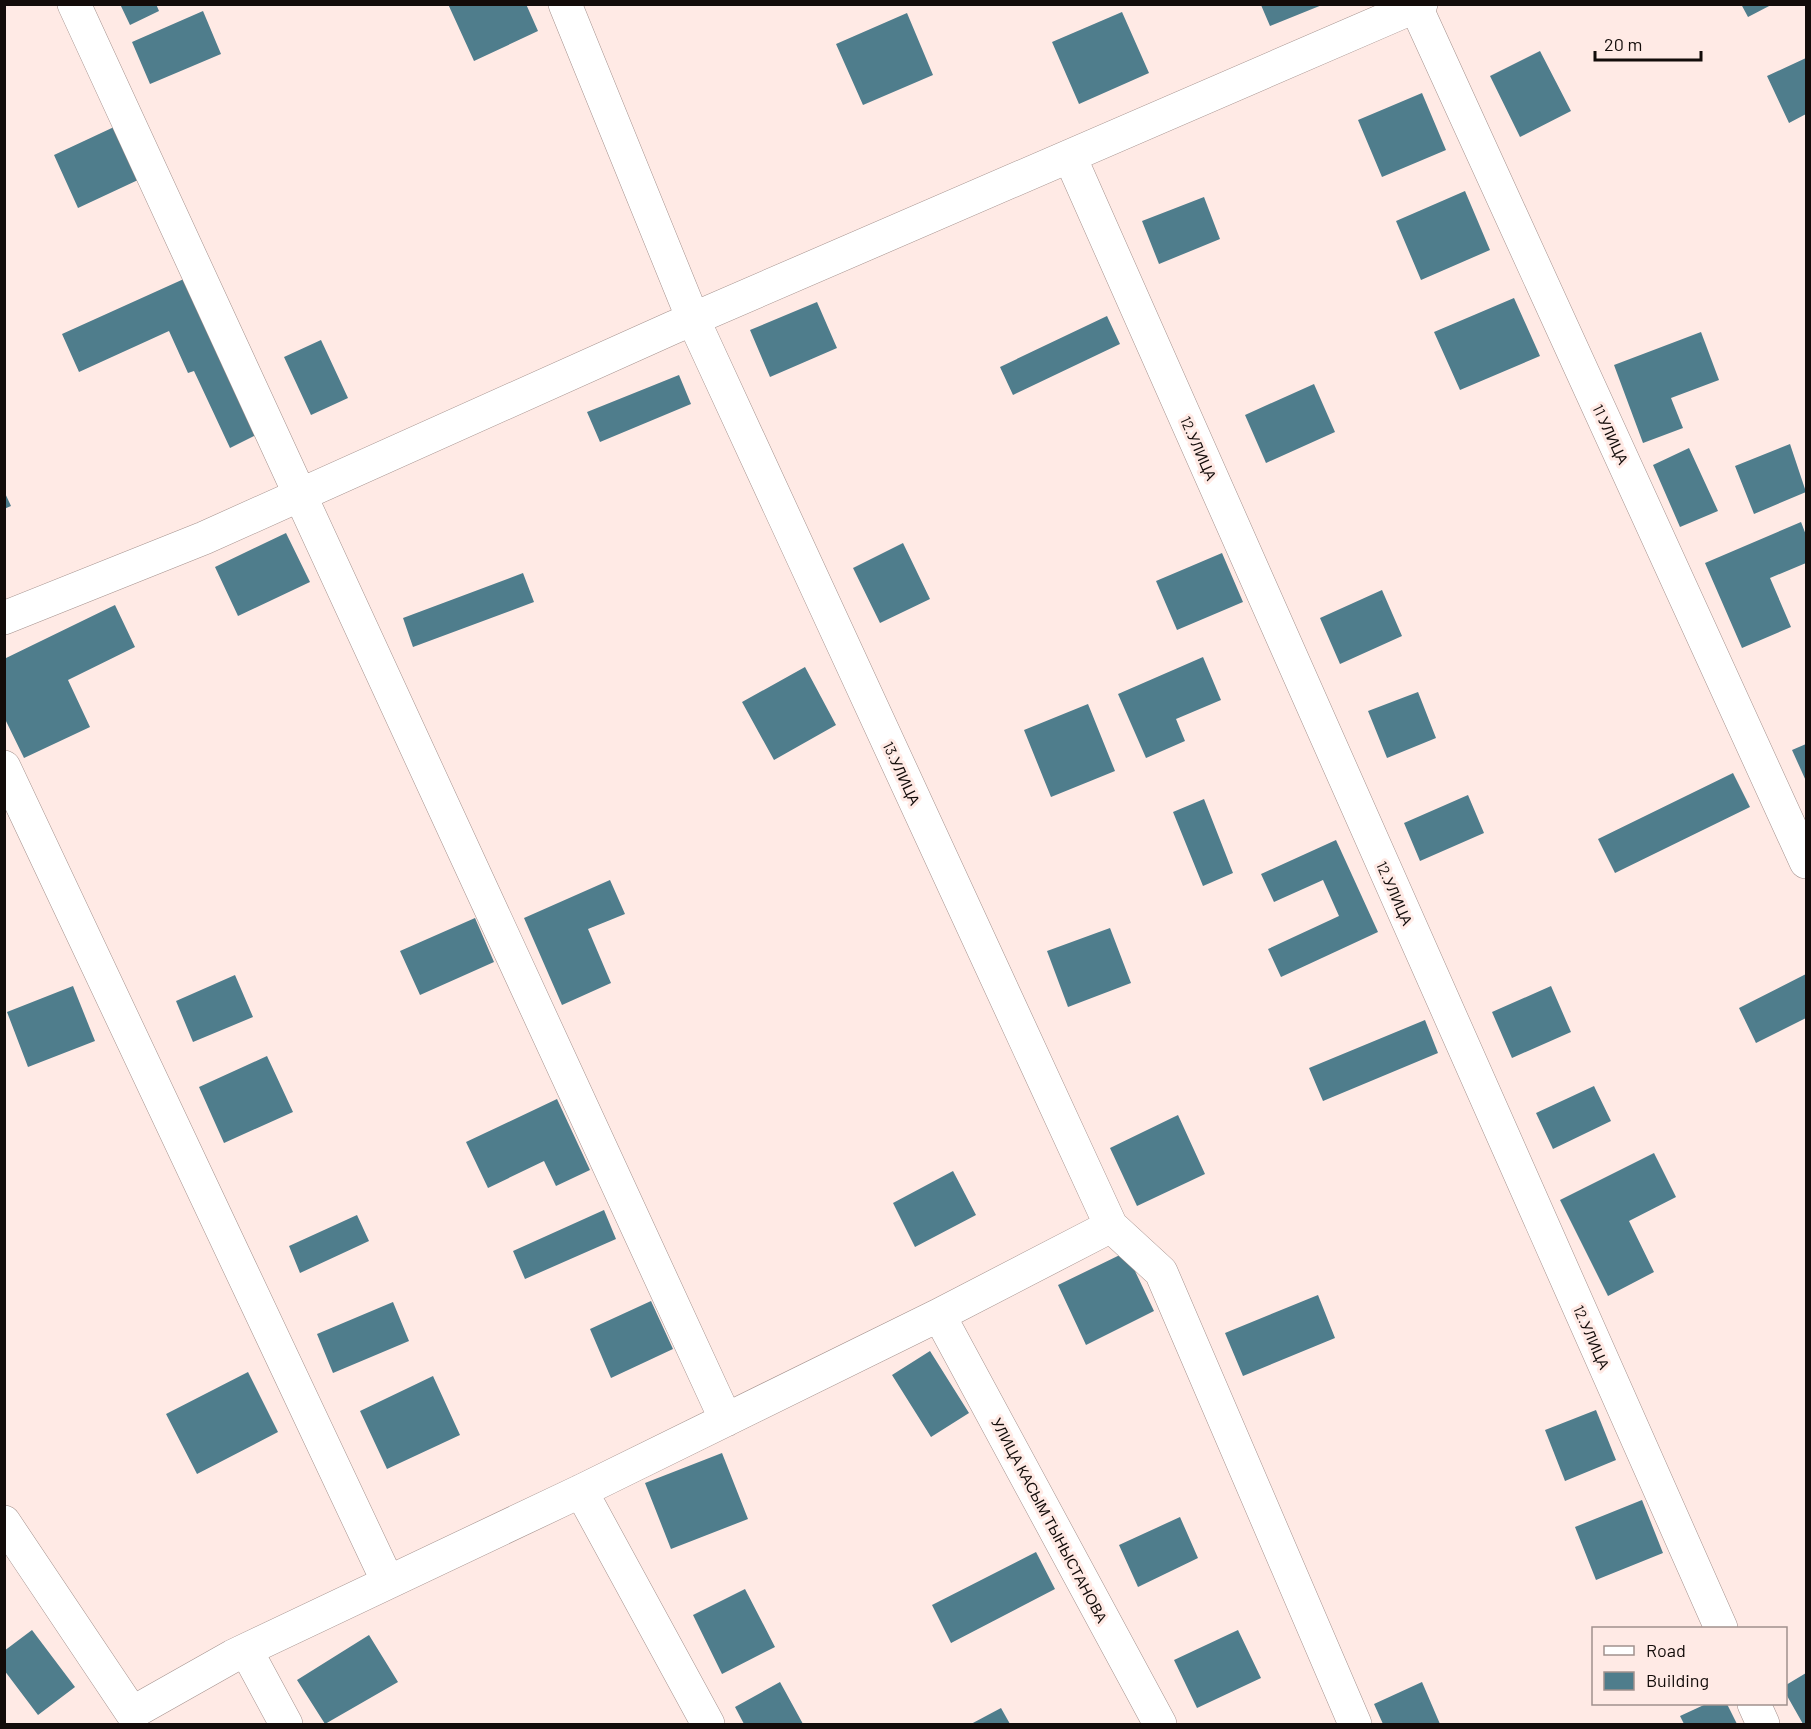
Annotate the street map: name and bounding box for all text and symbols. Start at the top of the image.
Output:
scale bar [1595,24,1702,62]
text: 20 m [1604,33,1642,55]
street label: 11 УЛИЦА [1589,401,1633,467]
street label: 12.УЛИЦА [1177,413,1221,483]
street label: 13.УЛИЦА [879,738,925,808]
street label: 12.УЛИЦА [1373,858,1417,928]
street label: 12.УЛИЦА [1570,1302,1614,1372]
street label: УЛИЦА КАСЫМ ТЫНЫСТАНОВА [988,1415,1112,1625]
legend [1592,1627,1787,1705]
text: Road [1646,1639,1686,1661]
text: Building [1646,1669,1709,1691]

